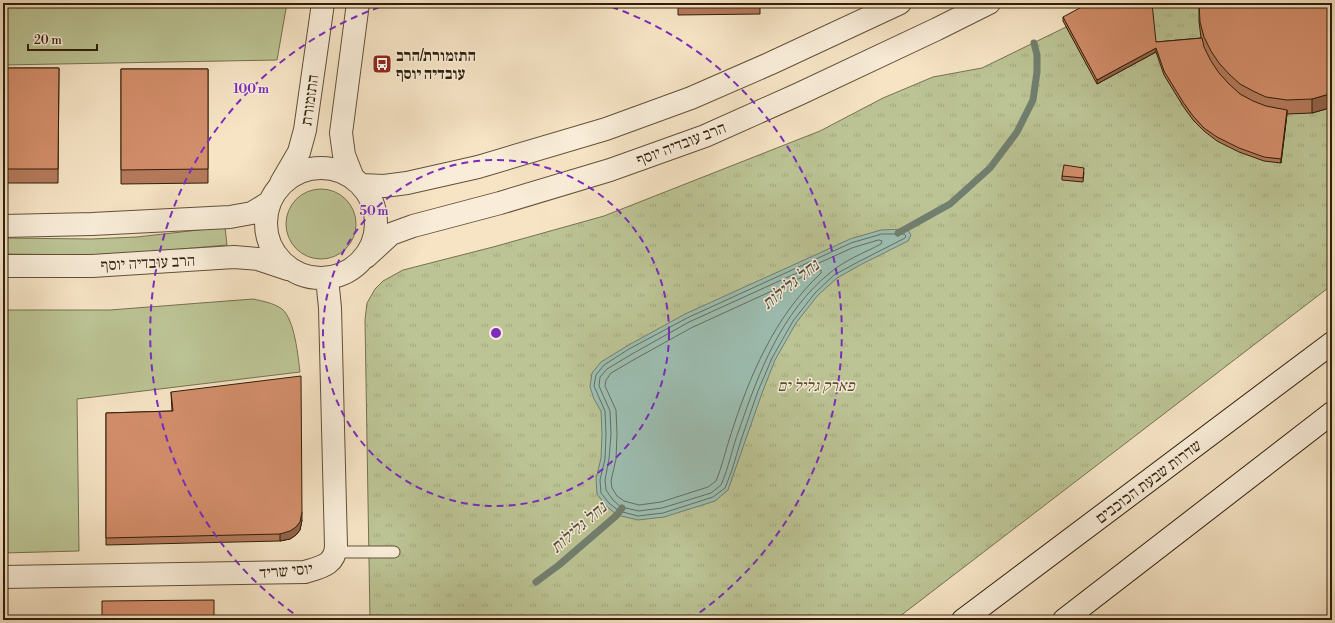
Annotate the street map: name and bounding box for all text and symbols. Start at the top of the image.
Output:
scale bar [28,26,97,52]
text: 20 m [34,33,62,48]
place label: התזמורת/הרב עובדיה יוסף [396,46,476,84]
bus stop icon: התזמורת/הרב עובדיה יוסף [371,53,393,75]
street label: התזמורת [297,73,323,127]
text: 100 m [233,82,269,97]
street label: הרב עובדיה יוסף [634,118,729,170]
text: 50 m [359,204,389,219]
street label: הרב עובדיה יוסף [100,251,196,275]
water label: נחל גלילות [757,254,825,315]
centre of rings [489,326,503,340]
park label: פארק גליל ים [777,376,855,396]
street label: שדרות שבעת הכוכבים [1092,435,1206,528]
water label: נחל גלילות [546,496,612,558]
street label: יוסי שריד [259,559,314,583]

